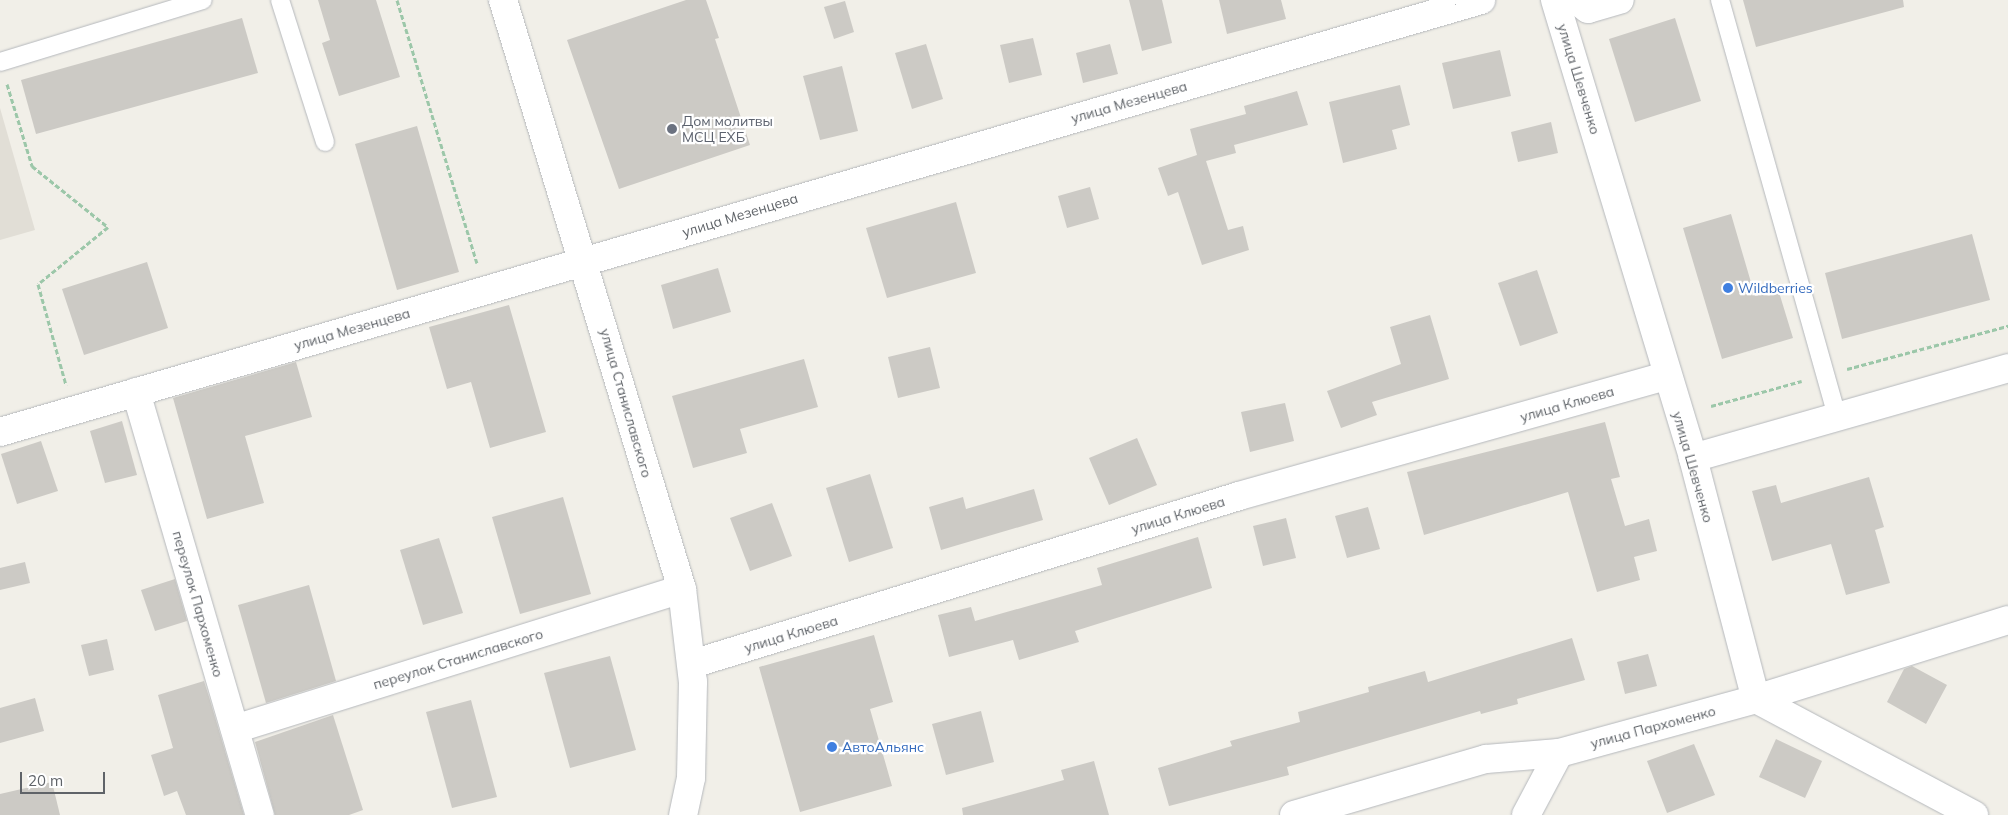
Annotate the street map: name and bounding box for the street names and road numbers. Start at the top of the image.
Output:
street label: улица Шевченко [1554,22,1604,136]
street label: улица Мезенцева [1069,77,1189,127]
street label: улица Мезенцева [680,189,800,241]
street label: улица Мезенцева [292,304,412,354]
street label: улица Станиславского [597,326,655,480]
street label: улица Клюева [1518,383,1616,425]
street label: улица Шевченко [1669,409,1717,525]
street label: улица Клюева [1129,493,1227,537]
street label: переулок Пархоменко [169,529,227,679]
street label: улица Клюева [742,612,840,656]
street label: переулок Станиславского [371,625,545,693]
street label: улица Пархоменко [1589,702,1717,752]

